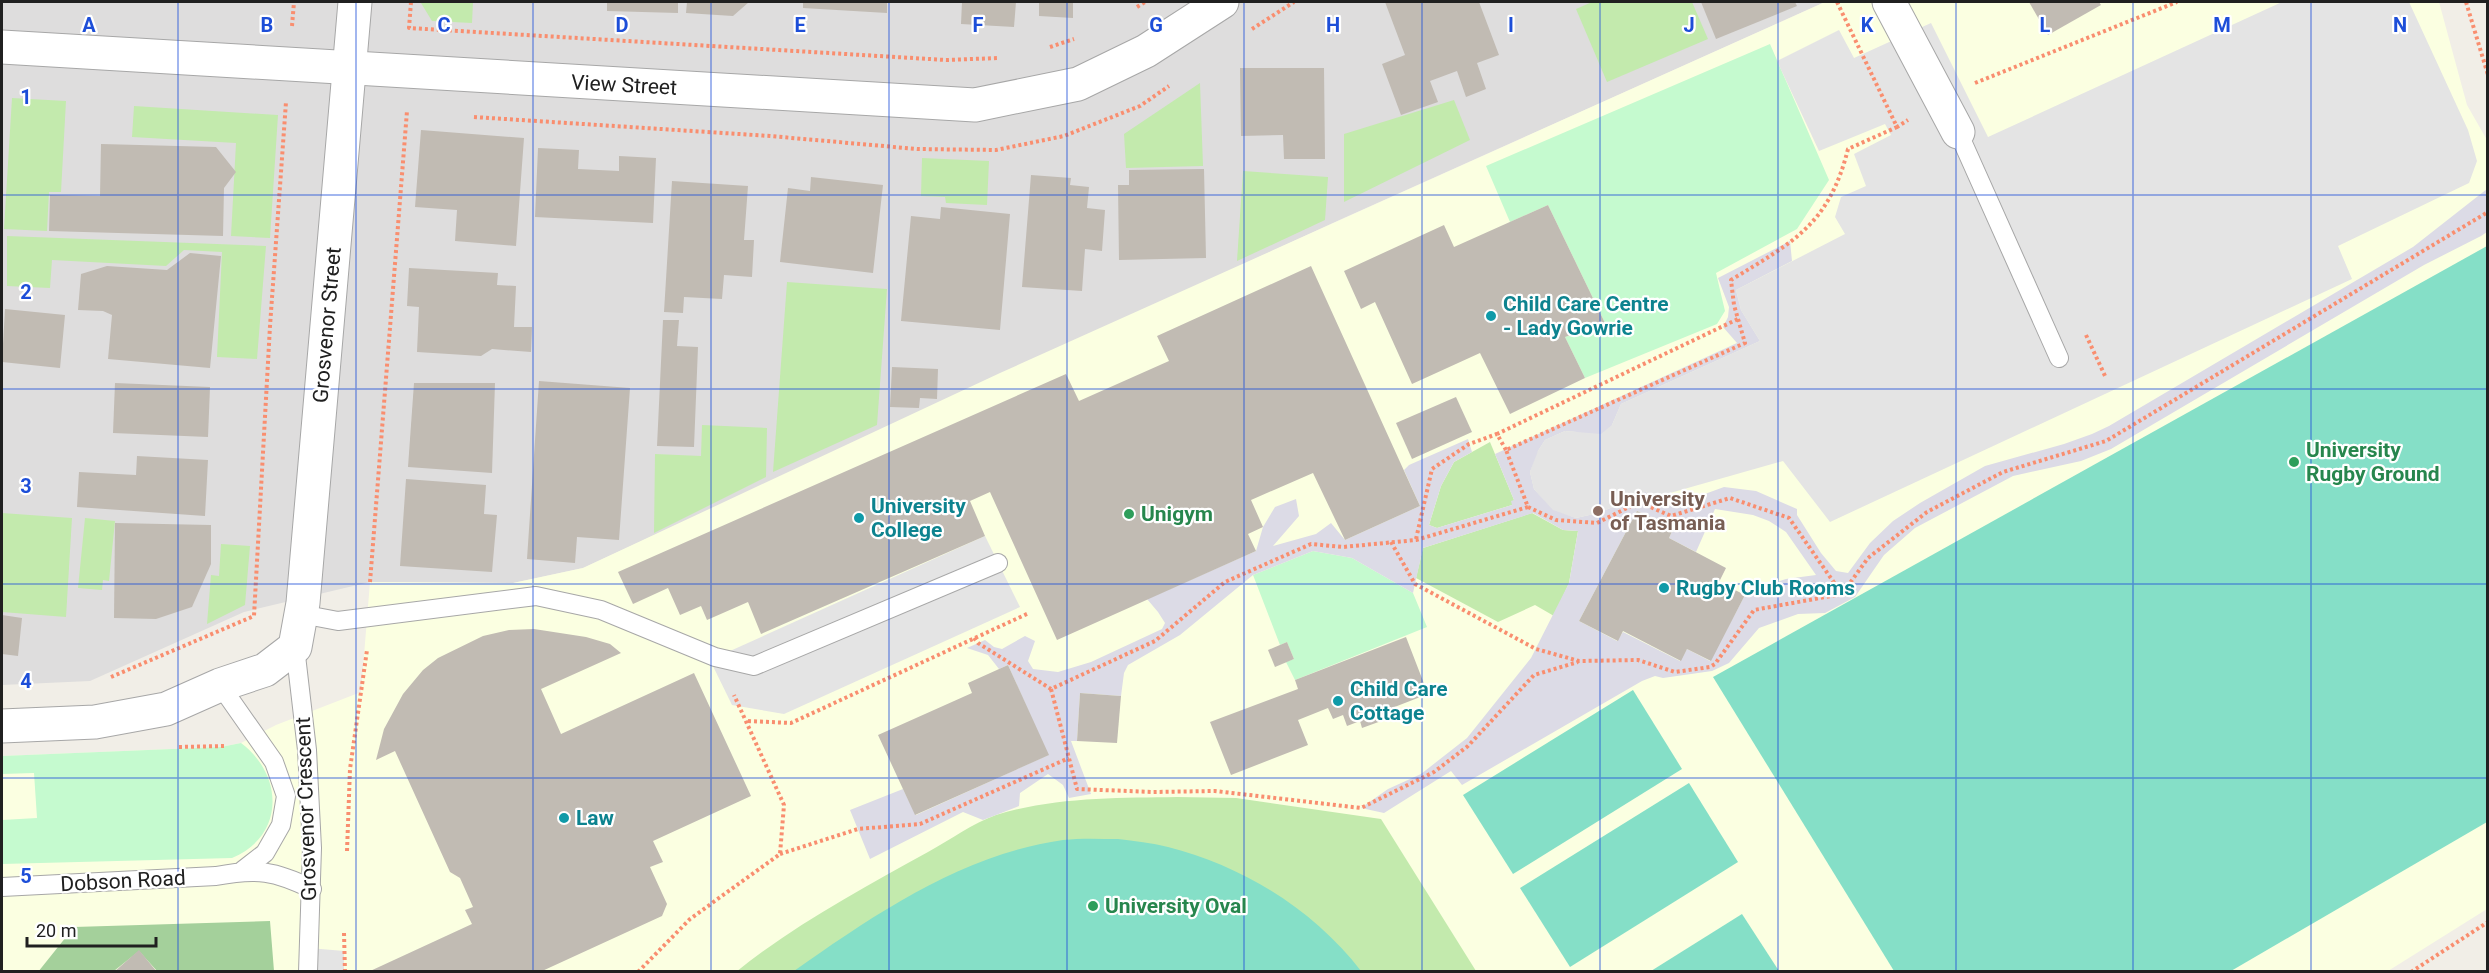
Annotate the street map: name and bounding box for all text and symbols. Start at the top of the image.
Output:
text: A [82,13,96,37]
text: B [261,13,273,37]
text: C [437,13,451,37]
text: D [616,13,629,37]
text: E [794,13,806,37]
text: F [973,13,984,37]
text: G [1149,13,1163,37]
text: H [1326,13,1340,37]
text: I [1508,13,1514,37]
text: J [1683,13,1695,37]
text: K [1861,13,1874,37]
text: L [2040,13,2051,37]
text: M [2213,13,2231,37]
text: N [2393,13,2407,37]
street label: View Street [570,70,678,100]
text: 1 [20,85,32,109]
street label: Grosvenor Street [308,246,346,404]
text: 2 [20,280,32,304]
place label: Child Care Centre - Lady Gowrie [1503,292,1669,340]
marker: Child Care Centre - Lady Gowrie [1484,309,1498,323]
place label: University Rugby Ground [2306,438,2440,486]
marker: University Rugby Ground [2287,455,2301,469]
text: 3 [20,474,32,498]
place label: University of Tasmania [1610,487,1726,535]
place label: University College [871,494,966,542]
place label: Unigym [1141,502,1213,526]
marker: University of Tasmania [1591,504,1605,518]
marker: Unigym [1122,507,1136,521]
marker: University College [852,511,866,525]
place label: Rugby Club Rooms [1676,576,1855,600]
marker: Rugby Club Rooms [1657,581,1671,595]
text: 4 [20,669,32,693]
place label: Child Care Cottage [1350,677,1447,725]
marker: Child Care Cottage [1331,694,1345,708]
street label: Grosvenor Crescent [291,716,321,901]
place label: Law [576,806,615,830]
marker: Law [557,811,571,825]
text: 5 [20,864,32,888]
street label: Dobson Road [60,866,186,896]
place label: University Oval [1105,894,1247,918]
marker: University Oval [1086,899,1100,913]
scale bar [27,910,156,948]
text: 20 m [36,920,76,941]

